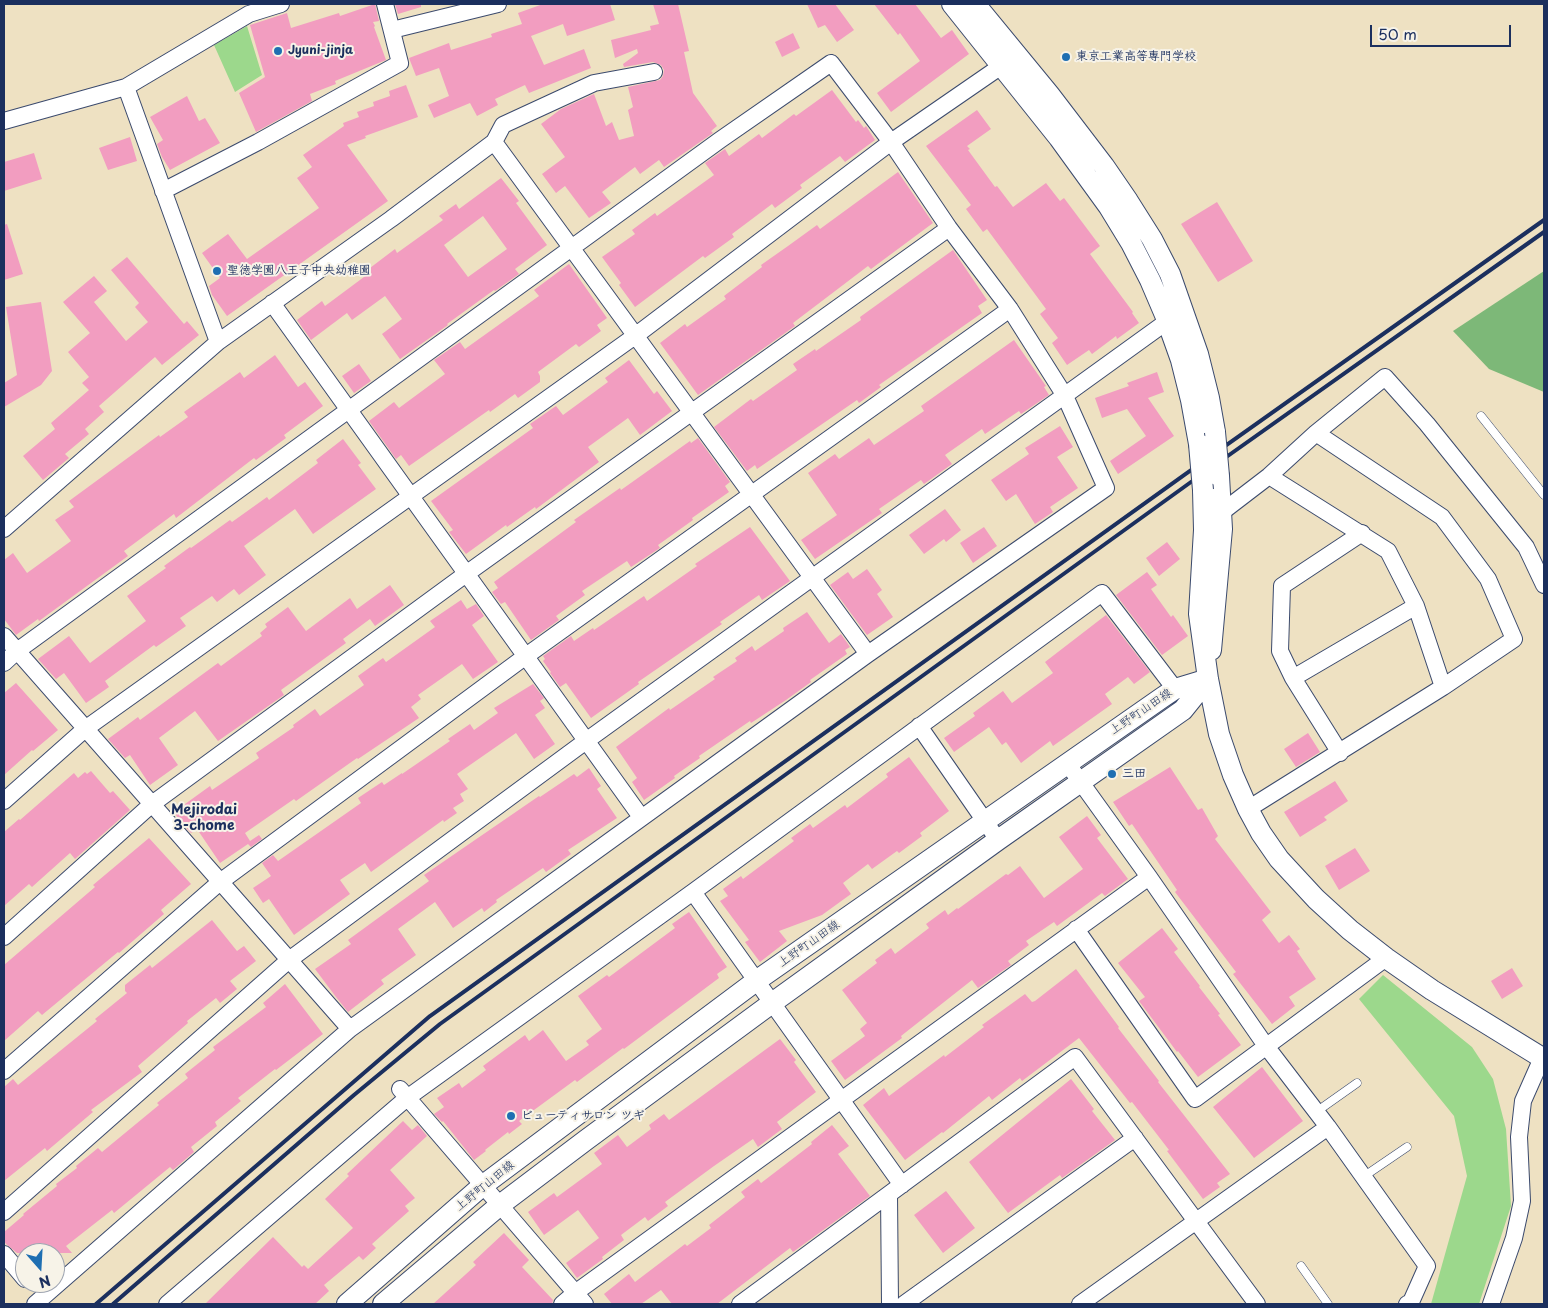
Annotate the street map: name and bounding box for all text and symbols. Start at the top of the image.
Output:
scale bar [1373,15,1514,47]
text: 50 m [1378,22,1417,45]
place label: Jyuni-jinja [288,44,353,58]
marker: Jyuni-jinja [272,45,284,57]
place label: 東京工業高等専門学校 [1076,50,1196,64]
marker: 東京工業高等専門学校 [1060,51,1072,63]
place label: 聖徳学園八王子中央幼稚園 [227,264,371,278]
marker: 聖徳学園八王子中央幼稚園 [211,265,223,277]
street label: 上野町山田線 [1107,686,1175,738]
place label: 三田 [1122,767,1146,781]
marker: 三田 [1106,768,1118,780]
district label: Mejirodai 3-chome [171,802,237,834]
street label: 上野町山田線 [775,917,843,971]
place label: ビューティサロン ツギ [521,1109,645,1123]
marker: ビューティサロン ツギ [505,1110,517,1122]
street label: 上野町山田線 [452,1158,518,1214]
north arrow [15,1243,65,1293]
text: N [36,1270,53,1293]

